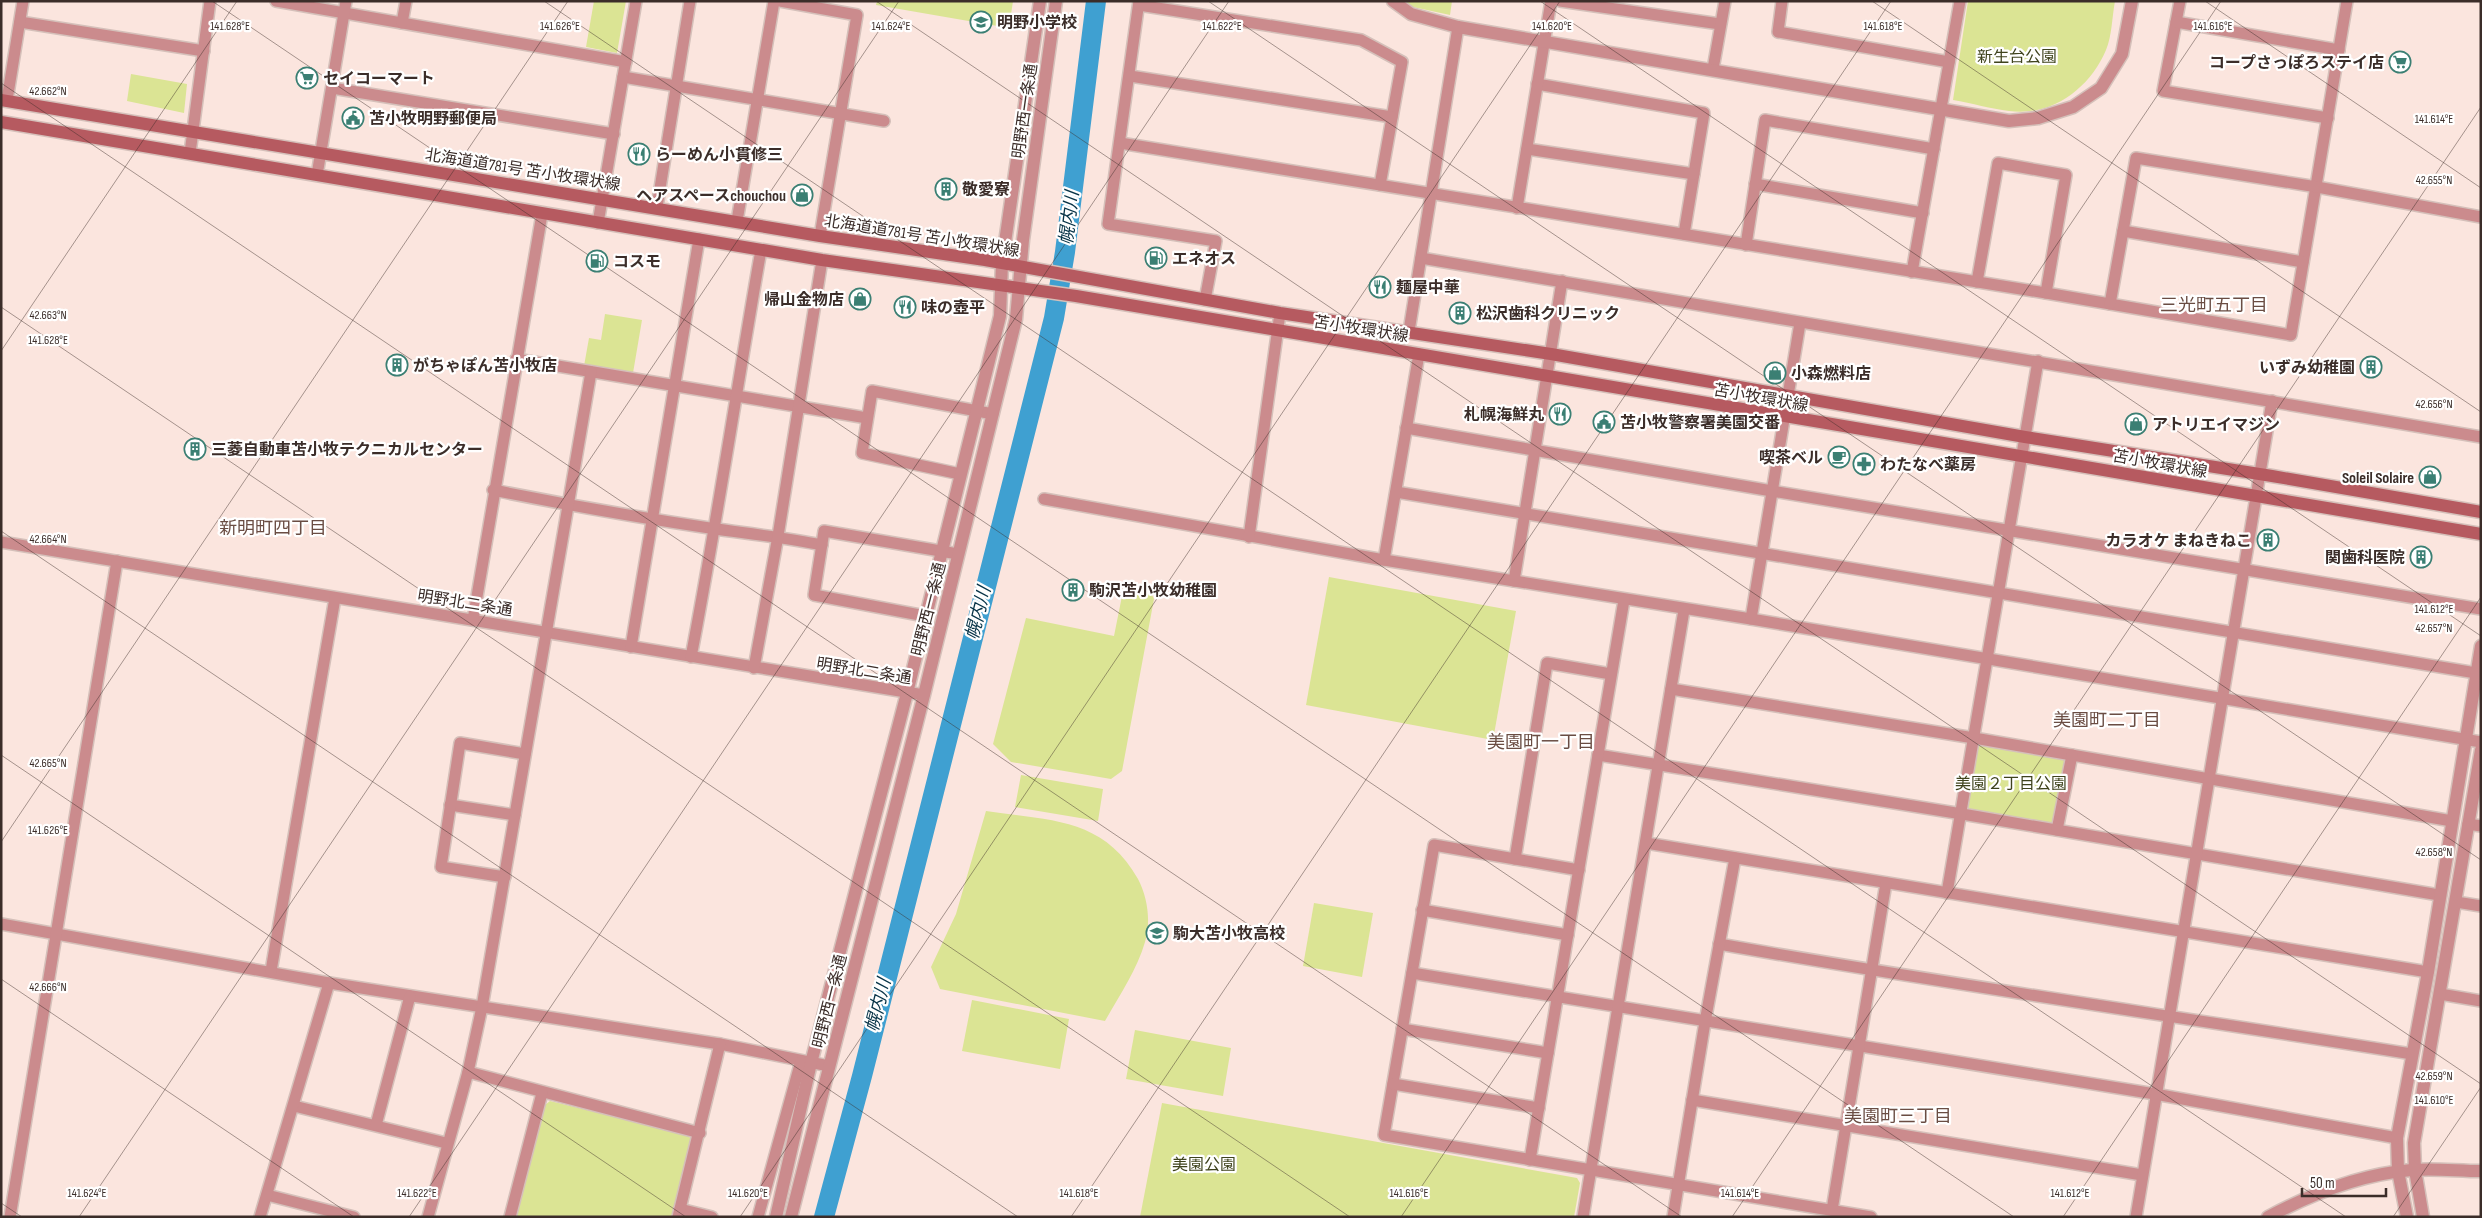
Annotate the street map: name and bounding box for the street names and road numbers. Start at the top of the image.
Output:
street label: 明野西一条通 [1009,62,1042,160]
street label: 北海道道781号 苫小牧環状線 [424,146,622,195]
street label: 北海道道781号 苫小牧環状線 [823,212,1021,261]
street label: 苫小牧環状線 [1312,313,1410,346]
street label: 苫小牧環状線 [1712,381,1810,416]
street label: 苫小牧環状線 [2111,447,2209,482]
street label: 明野西一条通 [909,560,950,658]
street label: 明野北二条通 [416,587,514,620]
street label: 明野北二条通 [815,655,913,688]
street label: 明野西一条通 [810,952,851,1050]

